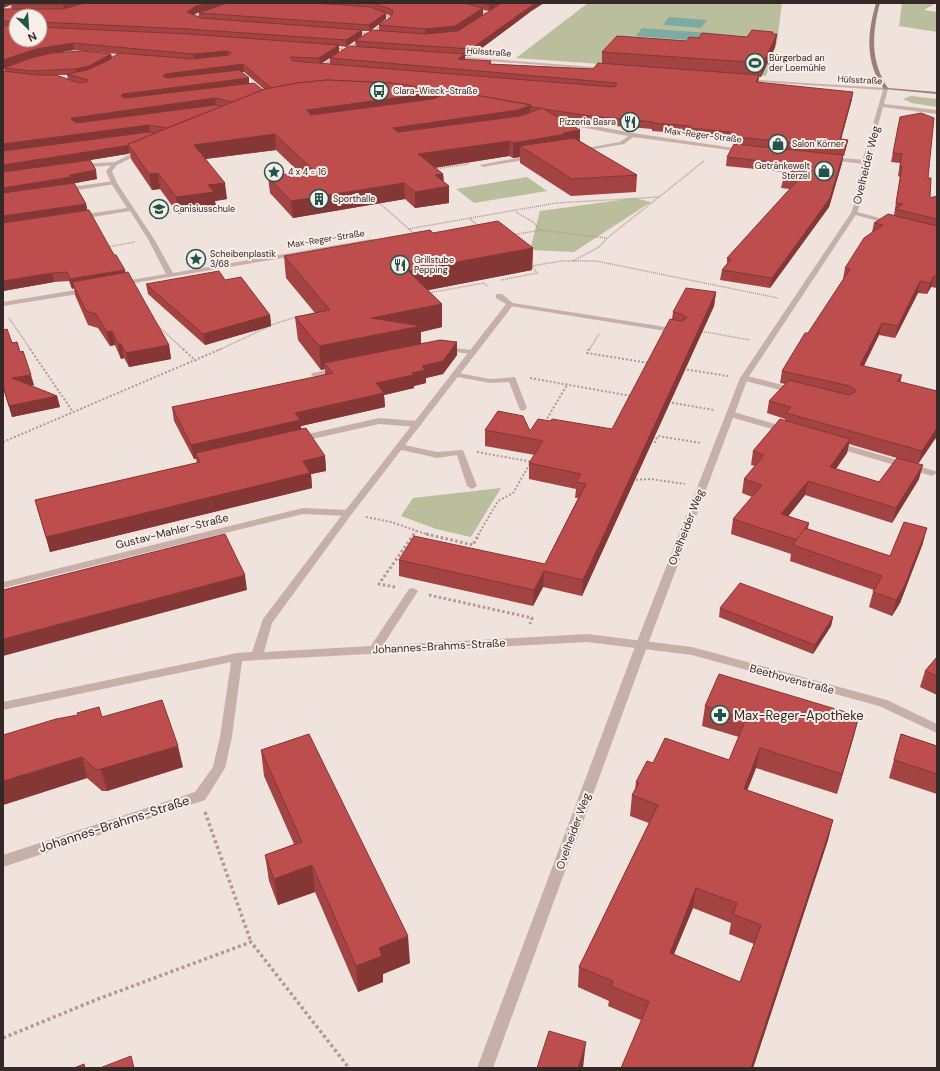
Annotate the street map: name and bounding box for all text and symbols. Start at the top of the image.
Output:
north arrow [8,8,48,48]
text: N [26,29,39,45]
street label: Hülsstraße [466,44,512,60]
sports icon: Bürgerbad an der Loemühle [744,52,766,74]
place label: Bürgerbad an der Loemühle [769,52,826,74]
street label: Hülsstraße [837,73,883,87]
bus stop icon: Clara-Wieck-Straße [368,80,390,102]
place label: Clara-Wieck-Straße [393,85,478,97]
restaurant icon: Pizzeria Basra [619,111,641,133]
place label: Pizzeria Basra [559,116,616,128]
street label: Max-Reger-Straße [664,124,742,146]
street label: Ovelheider Weg [849,124,883,206]
shop icon: Salon Körner [767,133,789,155]
place label: Salon Körner [792,138,845,150]
place label: Getränkewelt Sterzel [755,160,810,182]
shop icon: Getränkewelt Sterzel [813,160,835,182]
place icon: 4 x 4 = 16 [263,161,285,183]
place label: 4 x 4 = 16 [288,166,327,178]
building icon: Sporthalle [308,188,330,210]
place label: Sporthalle [333,193,375,205]
school or university icon: Canisiusschule [148,198,170,220]
place label: Canisiusschule [173,203,235,215]
street label: Max-Reger-Straße [287,227,365,251]
place icon: Scheibenplastik 3/68 [185,248,207,270]
place label: Scheibenplastik 3/68 [210,248,276,270]
restaurant icon: Grillstube Pepping [389,254,411,276]
place label: Grillstube Pepping [414,254,454,276]
street label: Ovelheider Weg [665,487,707,567]
street label: Gustav-Mahler-Straße [114,510,230,552]
street label: Johannes-Brahms-Straße [372,636,506,656]
street label: Beethovenstraße [748,661,836,697]
pharmacy icon: Max-Reger-Apotheke [709,704,731,726]
place label: Max-Reger-Apotheke [734,707,864,724]
street label: Ovelheider Weg [553,791,593,871]
street label: Johannes-Brahms-Straße [37,792,191,856]

